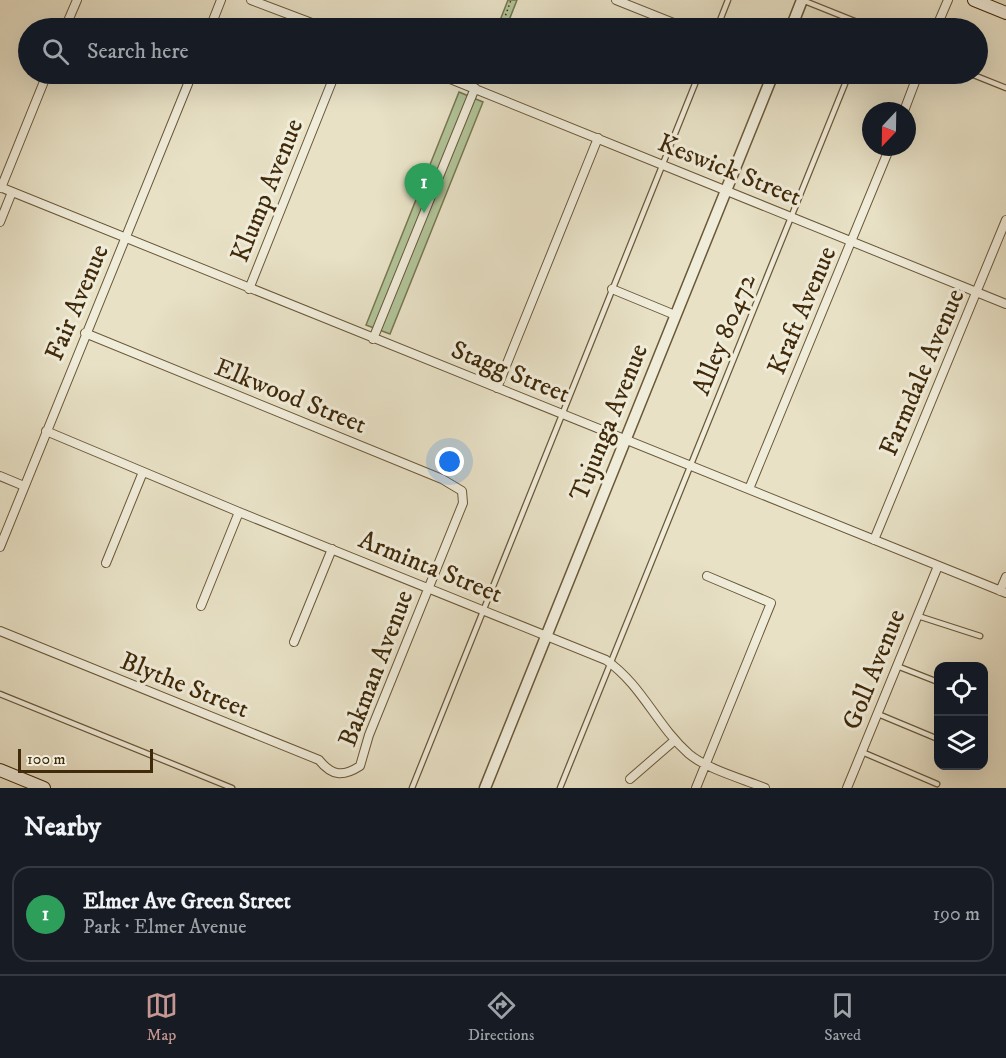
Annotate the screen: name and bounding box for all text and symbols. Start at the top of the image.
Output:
search box [18,18,988,84]
icon: search [39,35,72,68]
text: Search here [87,38,189,65]
north arrow [862,102,916,156]
street label: Klump Avenue [224,114,311,267]
street label: Keswick Street [653,127,806,214]
pin: 1 [404,164,444,213]
street label: Fair Avenue [38,239,117,366]
street label: Kraft Avenue [761,241,844,380]
street label: Alley 80472 [685,269,764,400]
street label: Farmdale Avenue [872,284,972,461]
street label: Stagg Street [446,334,575,411]
street label: Tujunga Avenue [563,339,656,506]
street label: Elkwood Street [210,351,371,442]
your location [435,447,464,476]
street label: Arminta Street [354,524,507,611]
street label: Bakman Avenue [331,586,421,752]
street label: Goll Avenue [835,605,913,735]
street label: Blythe Street [115,645,254,726]
map controls [934,662,988,770]
button: locate [934,662,988,716]
button: layers [934,716,988,770]
scale bar [18,746,153,774]
text: 100 m [27,749,66,769]
text: Nearby [24,811,101,844]
text: Elmer Ave Green Street [83,888,291,915]
text: 1 [42,902,49,927]
text: 190 m [933,902,980,927]
text: Park · Elmer Avenue [83,915,247,940]
tab: Map [145,989,178,1045]
tab: Directions [468,989,534,1045]
tab: Saved [824,989,861,1045]

